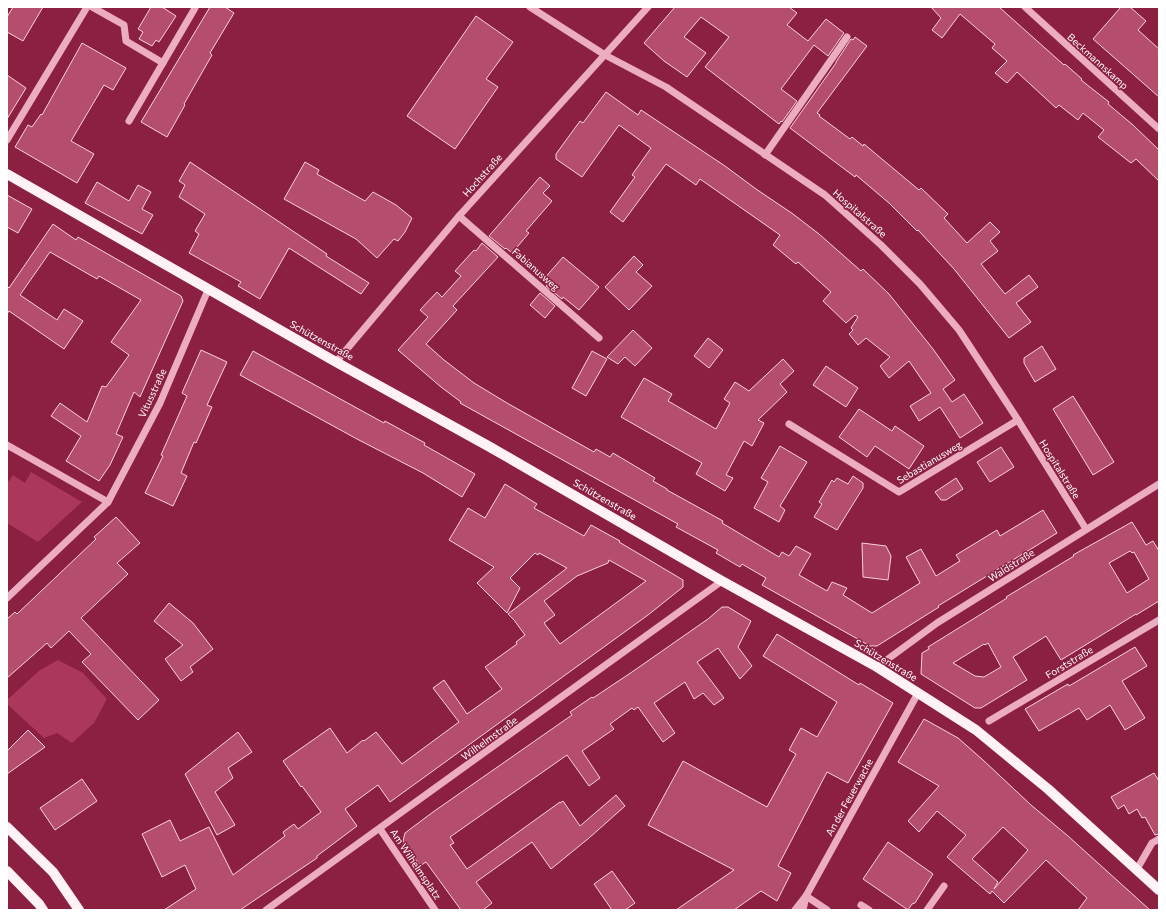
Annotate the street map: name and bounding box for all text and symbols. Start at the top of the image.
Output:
street label: Beckmannskamp [1065,31,1131,91]
street label: Hochstraße [460,151,504,199]
street label: Hospitalstraße [831,186,889,240]
street label: Fabianusweg [510,245,563,293]
street label: Schützenstraße [288,317,356,363]
street label: Vitusstraße [135,367,169,419]
street label: Hospitalstraße [1037,437,1083,501]
street label: Sebastianusweg [895,438,964,486]
street label: Schützenstraße [571,476,639,522]
street label: Waldstraße [986,546,1036,584]
street label: Schützenstraße [852,637,920,683]
street label: Forststraße [1043,643,1095,681]
street label: Wilhelmstraße [459,714,519,762]
street label: An der Feuerwache [823,756,875,838]
street label: Am Wilhelmsplatz [388,826,444,902]

